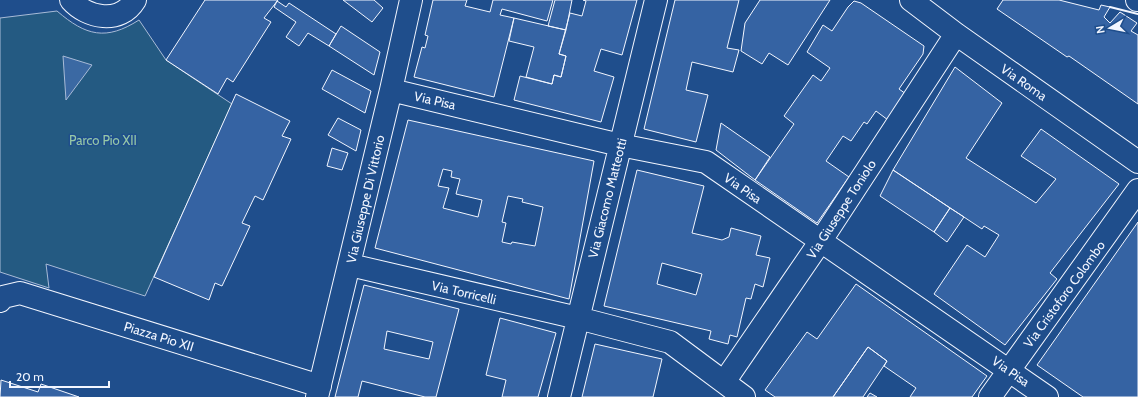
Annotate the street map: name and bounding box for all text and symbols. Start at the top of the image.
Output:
north arrow [1090,8,1130,48]
text: N [1093,25,1108,35]
street label: Via Roma [998,60,1051,104]
street label: Via Pisa [413,87,458,113]
park label: Parco Pio XII [69,132,137,148]
street label: Via Giuseppe Di Vittorio [342,133,388,265]
street label: Via Giacomo Matteotti [584,136,630,260]
street label: Via Giuseppe Toniolo [803,156,879,262]
street label: Via Pisa [721,169,765,207]
street label: Via Cristoforo Colombo [1020,237,1108,351]
street label: Via Torricelli [430,277,498,307]
street label: Piazza Pio XII [122,318,196,354]
street label: Via Pisa [989,352,1033,390]
scale bar [10,363,109,389]
text: 20 m [16,369,44,384]

